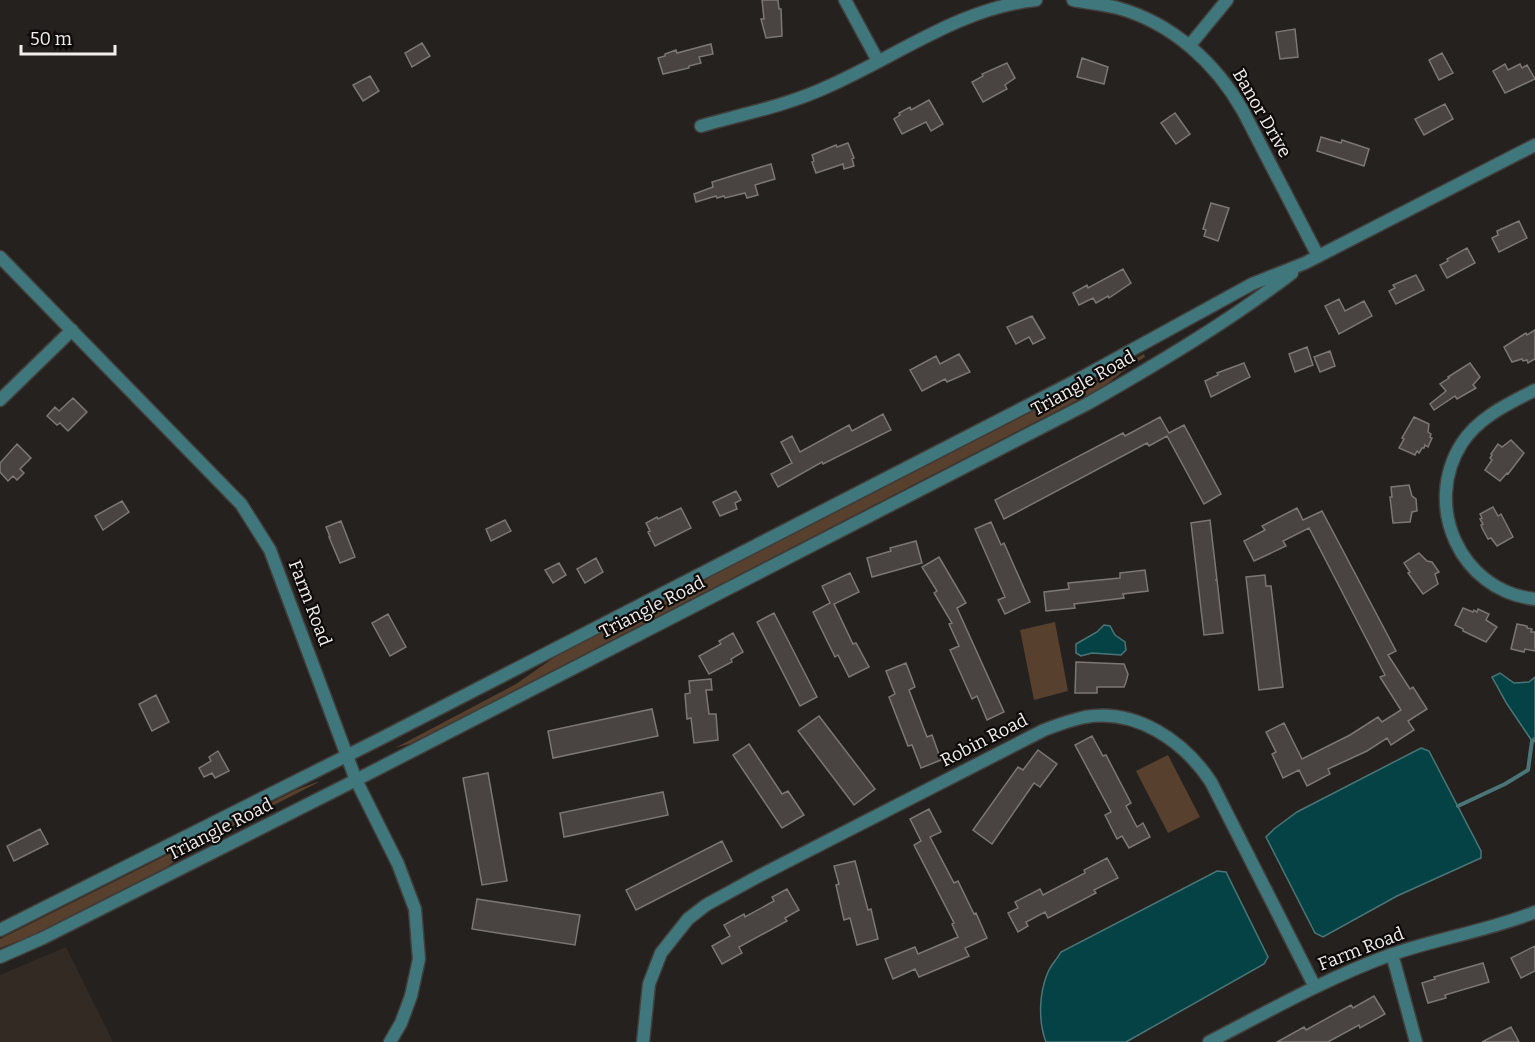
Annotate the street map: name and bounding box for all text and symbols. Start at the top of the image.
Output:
scale bar [21,18,116,56]
text: 50 m [30,28,72,50]
street label: Banor Drive [1228,65,1296,161]
street label: Triangle Road [1027,345,1139,420]
street label: Farm Road [284,557,337,649]
street label: Triangle Road [596,571,709,643]
street label: Robin Road [937,709,1032,771]
street label: Triangle Road [164,793,277,865]
street label: Farm Road [1315,922,1407,975]

